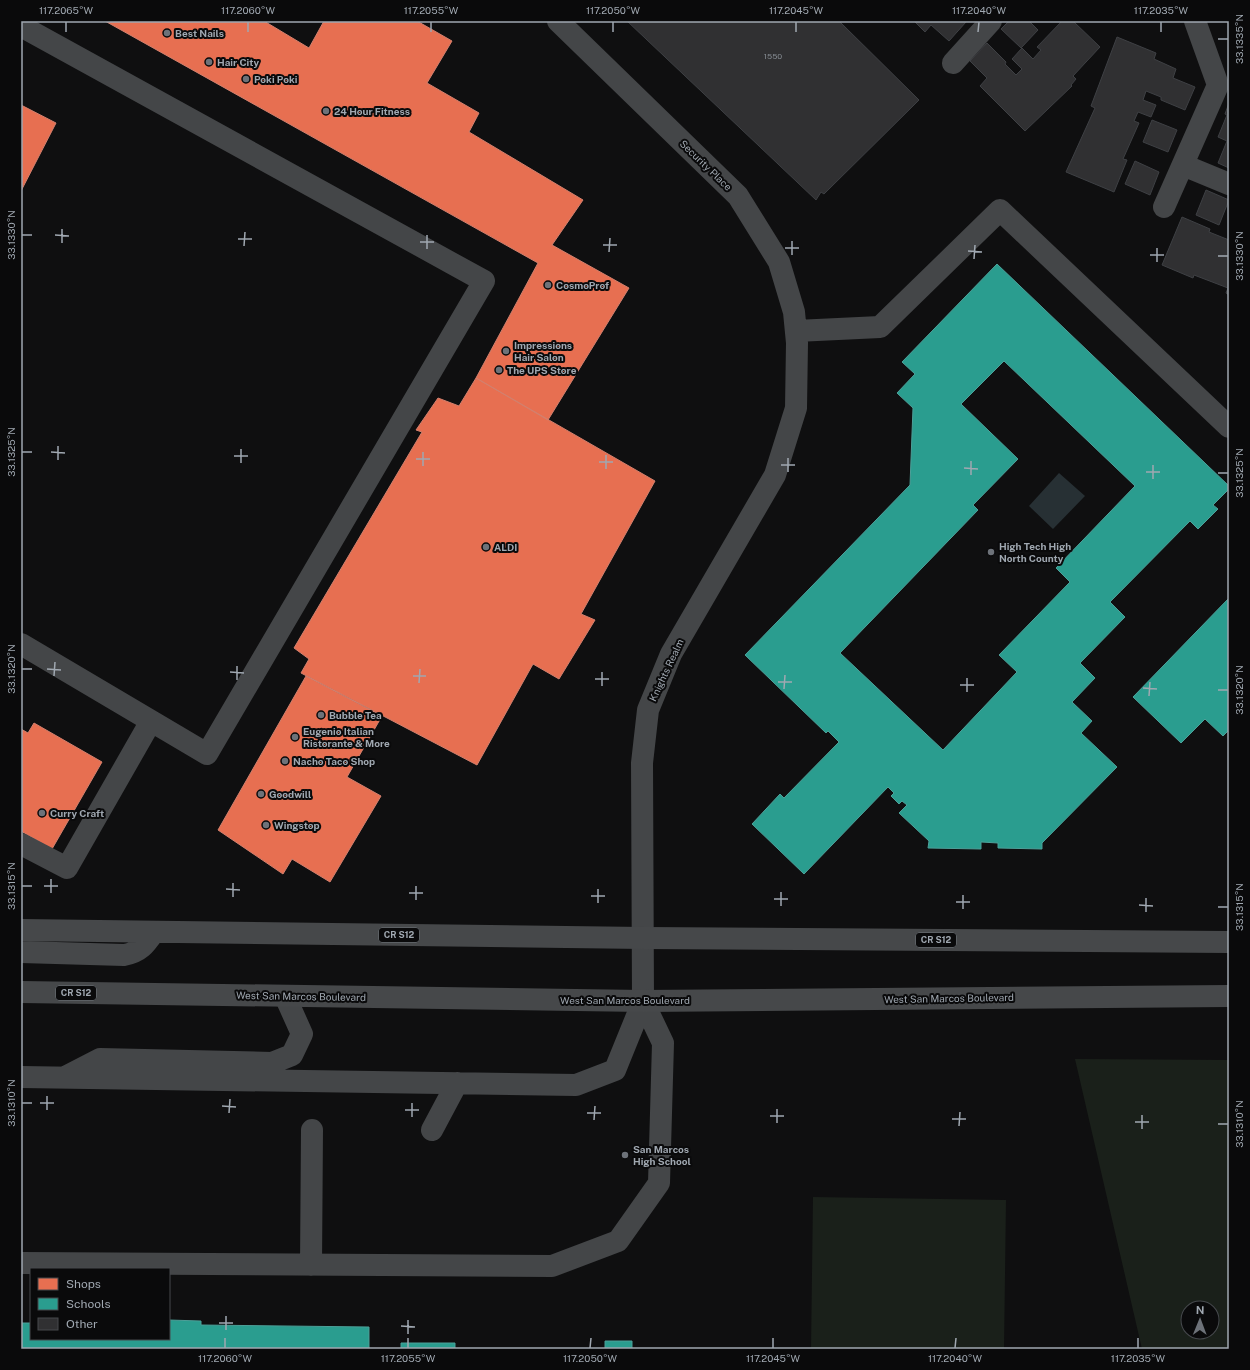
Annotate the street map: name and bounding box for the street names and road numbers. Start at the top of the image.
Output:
street label: Security Place [678,137,735,193]
street label: Knights Realm [646,637,686,703]
road number: CR S12 [379,928,419,942]
road number: CR S12 [916,933,956,947]
road number: CR S12 [56,986,96,1000]
street label: West San Marcos Boulevard [236,989,366,1003]
street label: West San Marcos Boulevard [884,991,1014,1005]
street label: West San Marcos Boulevard [560,994,690,1006]

